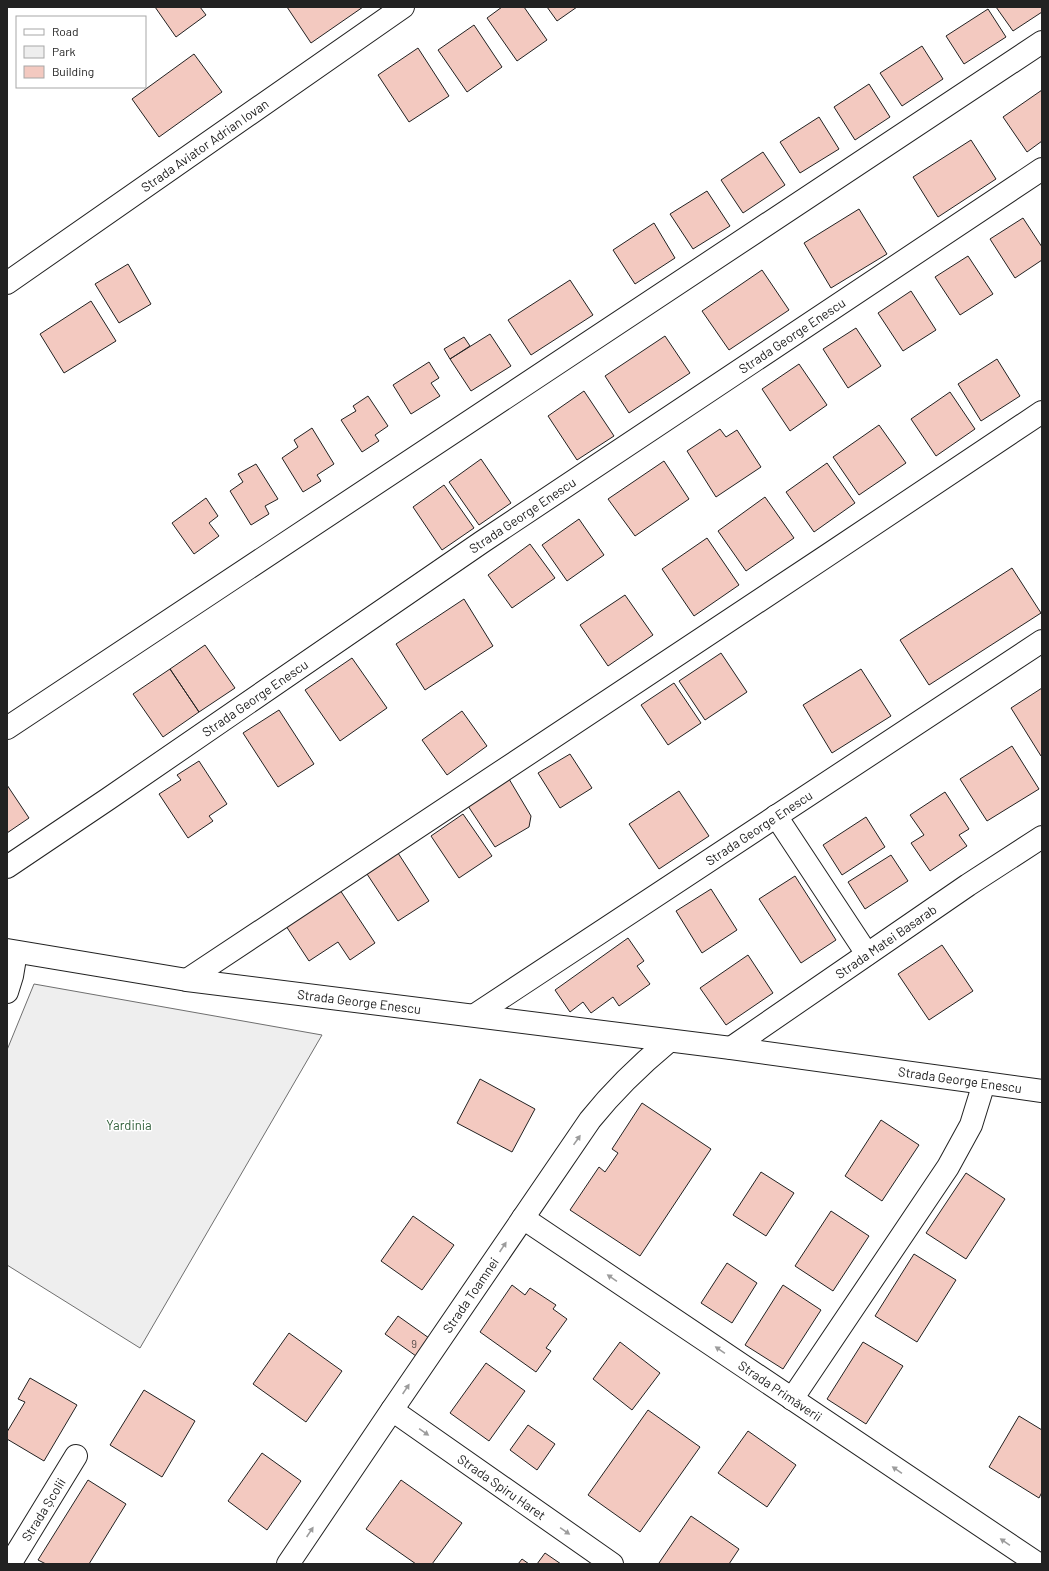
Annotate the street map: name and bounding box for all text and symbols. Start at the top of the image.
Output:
legend [16,16,146,88]
text: Road [52,24,79,38]
text: Park [52,44,76,58]
text: Building [52,64,94,78]
street label: Strada Aviator Adrian Iovan [138,95,272,195]
street label: Strada George Enescu [736,294,848,377]
street label: Strada George Enescu [466,474,579,556]
street label: Strada George Enescu [199,656,311,740]
street label: Strada George Enescu [702,787,815,869]
street label: Strada Matei Basarab [832,901,940,982]
street label: Strada George Enescu [296,986,422,1017]
street label: Strada George Enescu [897,1063,1023,1096]
park label: Yardinia [106,1117,152,1133]
one-way arrow [573,1135,581,1145]
one-way arrow [499,1242,507,1252]
street label: Strada Toamnei [439,1254,502,1336]
one-way arrow [607,1274,617,1282]
house number: 9 [411,1337,417,1350]
one-way arrow [715,1346,725,1354]
street label: Strada Primăverii [735,1357,825,1425]
one-way arrow [402,1384,410,1394]
one-way arrow [418,1428,429,1436]
street label: Strada Spiru Haret [455,1450,549,1523]
one-way arrow [892,1466,903,1474]
street label: Strada Școlii [18,1475,69,1544]
one-way arrow [306,1526,314,1537]
one-way arrow [559,1527,570,1535]
one-way arrow [1000,1538,1010,1546]

